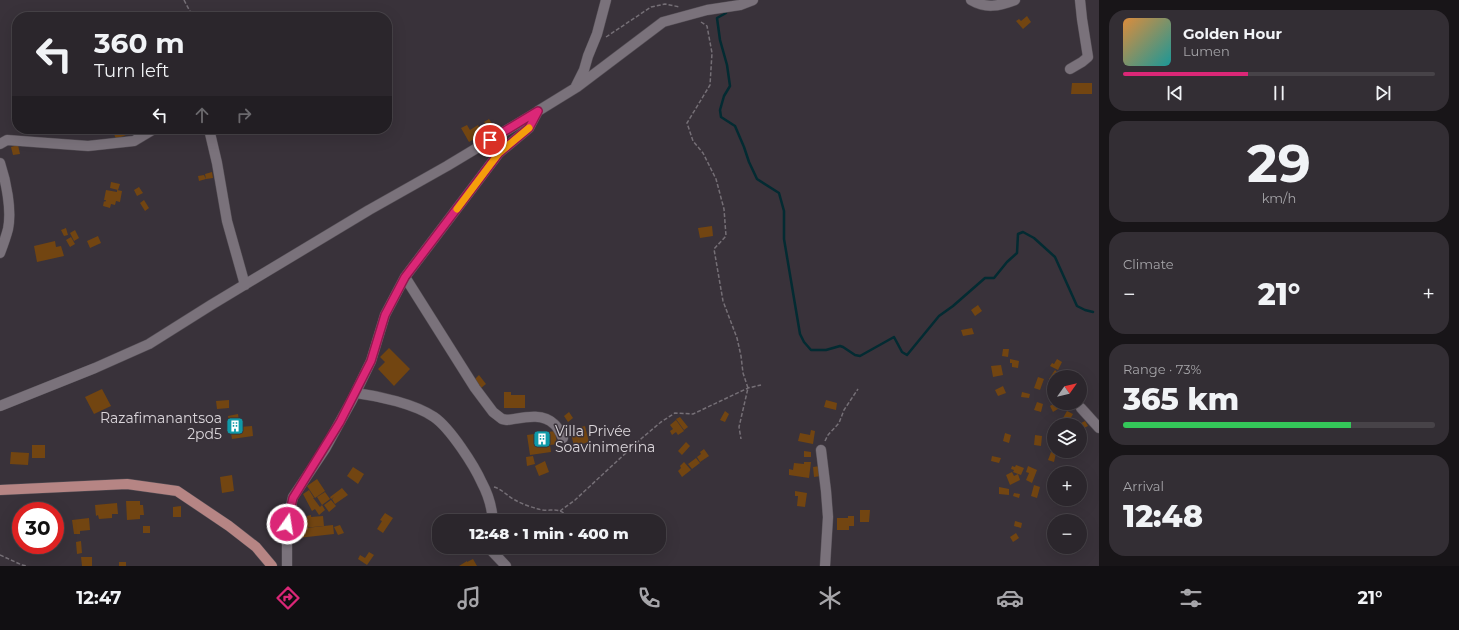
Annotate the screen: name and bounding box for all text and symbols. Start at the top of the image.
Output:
text: Golden Hour [1183,24,1282,43]
text: 360 m [94,26,185,60]
icon: left [28,28,80,80]
text: Lumen [1183,43,1230,59]
text: Turn left [94,60,169,82]
icon: previous [1164,82,1186,104]
icon: pause [1268,82,1290,104]
icon: next [1372,82,1394,104]
icon: left [149,104,171,126]
icon: ahead [191,104,213,126]
icon: right [233,104,255,126]
pin [473,123,507,157]
icon: arrive [479,129,501,151]
text: 29 [1247,132,1311,195]
text: km/h [1262,190,1296,206]
text: Climate [1123,256,1174,272]
text: 21° [1258,276,1300,313]
text: − [1123,281,1136,308]
text: + [1422,281,1435,308]
text: Range · 73% [1123,361,1201,377]
north arrow [1047,370,1087,410]
map controls [1047,370,1087,554]
text: 365 km [1123,381,1239,418]
place label: Razafimanantsoa 2pd5 [100,409,222,443]
building icon: Razafimanantsoa 2pd5 [225,416,245,436]
button: layers [1047,418,1087,458]
place label: Villa Privée Soavinimerina [555,422,655,456]
building icon: Villa Privée Soavinimerina [532,429,552,449]
button: + [1047,466,1087,506]
text: Arrival [1123,478,1164,494]
text: 12:48 [1123,498,1203,535]
speed limit sign: 30 [12,502,64,554]
position arrow [266,503,308,545]
button: − [1047,514,1087,554]
text: 12:48 · 1 min · 400 m [469,524,629,543]
icon: directions [274,584,302,612]
icon: music [455,584,483,612]
icon: phone [635,584,663,612]
icon: climate [816,584,844,612]
icon: car [996,584,1024,612]
icon: filters [1177,584,1205,612]
text: 12:47 [76,587,122,609]
text: 21° [1357,587,1383,609]

